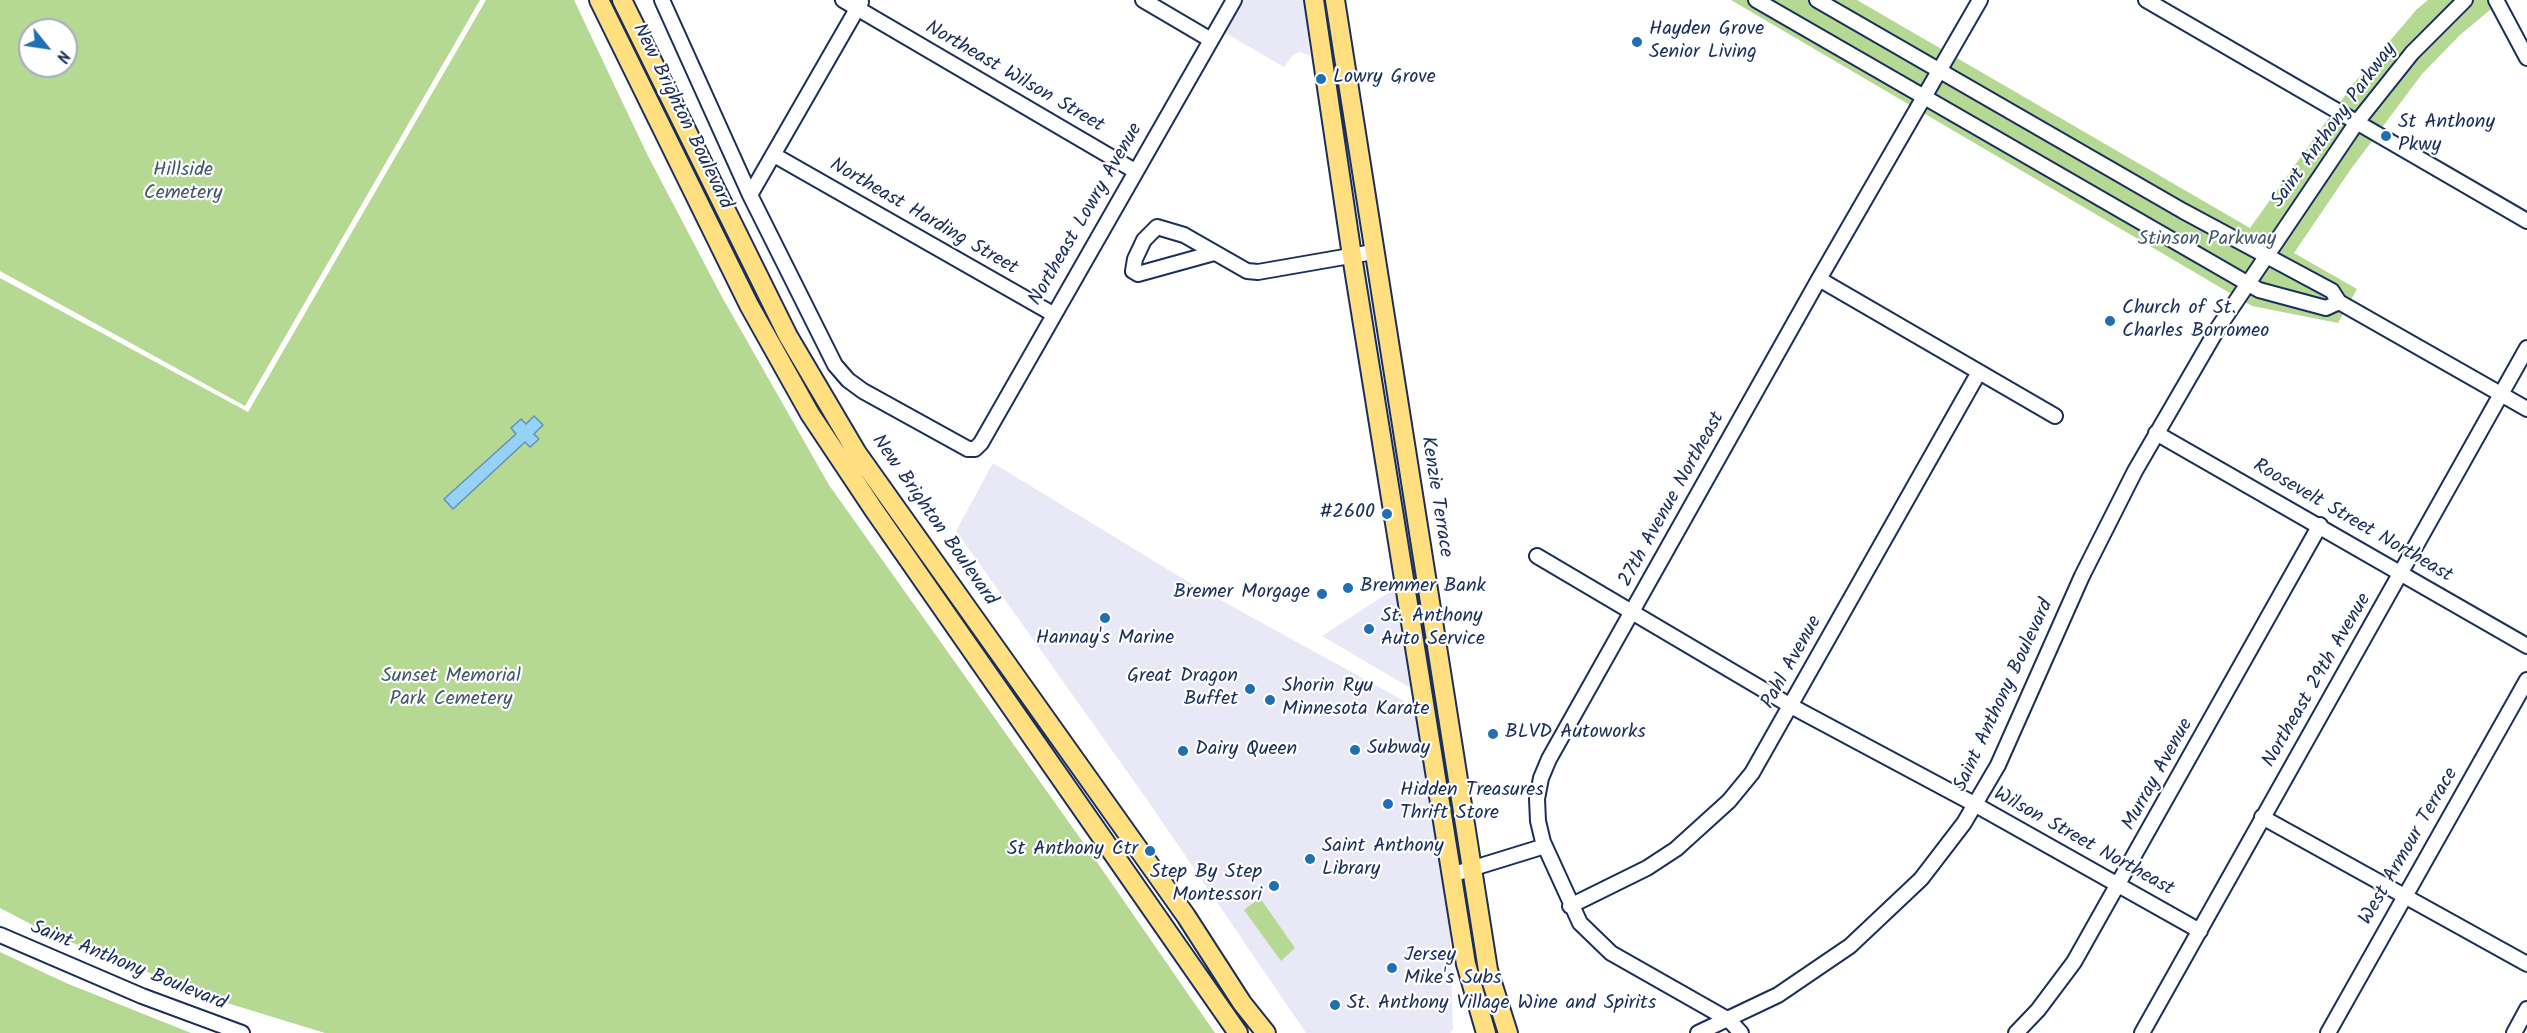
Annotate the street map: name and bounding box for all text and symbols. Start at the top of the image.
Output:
street label: Northeast Wilson Street [920,17,1108,139]
north arrow [18,18,78,78]
place label: Hayden Grove Senior Living [1649,19,1764,66]
street label: New Brighton Boulevard [626,20,736,214]
marker: Hayden Grove Senior Living [1630,35,1644,49]
street label: Saint Anthony Parkway [2267,39,2403,213]
text: N [49,46,76,67]
place label: Lowry Grove [1333,67,1436,91]
marker: Lowry Grove [1314,72,1328,86]
place label: St Anthony Pkwy [2398,112,2495,159]
street label: Northeast Lowry Avenue [1025,120,1149,310]
marker: St Anthony Pkwy [2379,129,2393,143]
street label: Northeast Harding Street [825,154,1021,282]
park label: Hillside Cemetery [144,160,222,207]
park label: Stinson Parkway [2138,229,2276,253]
place label: Church of St. Charles Borromeo [2122,298,2269,345]
marker: Church of St. Charles Borromeo [2103,314,2117,328]
street label: 27th Avenue Northeast [1615,408,1731,592]
street label: New Brighton Boulevard [865,431,1001,611]
street label: Kenzie Terrace [1414,435,1456,559]
street label: Roosevelt Street Northeast [2248,455,2456,589]
place label: #2600 [1319,502,1375,526]
marker: #2600 [1380,507,1394,521]
place label: Bremmer Bank [1360,576,1486,600]
marker: Bremmer Bank [1341,581,1355,595]
place label: Bremer Morgage [1173,582,1310,606]
marker: Bremer Morgage [1315,587,1329,601]
street label: Northeast 29th Avenue [2258,590,2378,772]
street label: Saint Anthony Boulevard [1950,596,2060,796]
place label: St. Anthony Auto Service [1381,606,1485,653]
marker: Hannay's Marine [1098,611,1112,625]
street label: Pahl Avenue [1758,612,1828,714]
marker: St. Anthony Auto Service [1362,622,1376,636]
place label: Hannay's Marine [1036,628,1174,652]
park label: Sunset Memorial Park Cemetery [381,666,521,713]
place label: Great Dragon Buffet [1127,666,1238,713]
place label: Shorin Ryu Minnesota Karate [1282,676,1430,723]
marker: Great Dragon Buffet [1243,682,1257,696]
marker: Shorin Ryu Minnesota Karate [1263,693,1277,707]
street label: Murray Avenue [2118,715,2200,835]
place label: BLVD Autoworks [1505,722,1646,746]
marker: BLVD Autoworks [1486,727,1500,741]
place label: Subway [1367,738,1430,762]
place label: Dairy Queen [1195,739,1297,763]
marker: Subway [1348,743,1362,757]
marker: Dairy Queen [1176,744,1190,758]
street label: West Armour Terrace [2355,764,2465,930]
place label: Hidden Treasures Thrift Store [1400,780,1544,827]
street label: Wilson Street Northeast [1989,783,2177,903]
marker: Hidden Treasures Thrift Store [1381,797,1395,811]
place label: Saint Anthony Library [1322,836,1444,883]
place label: St Anthony Ctr [1007,839,1138,863]
marker: St Anthony Ctr [1143,844,1157,858]
marker: Saint Anthony Library [1303,852,1317,866]
place label: Step By Step Montessori [1150,862,1262,909]
marker: Step By Step Montessori [1267,879,1281,893]
street label: Saint Anthony Boulevard [26,917,230,1017]
place label: Jersey Mike's Subs [1404,945,1502,992]
marker: Jersey Mike's Subs [1385,961,1399,975]
place label: St. Anthony Village Wine and Spirits [1347,993,1656,1017]
marker: St. Anthony Village Wine and Spirits [1328,998,1342,1012]

